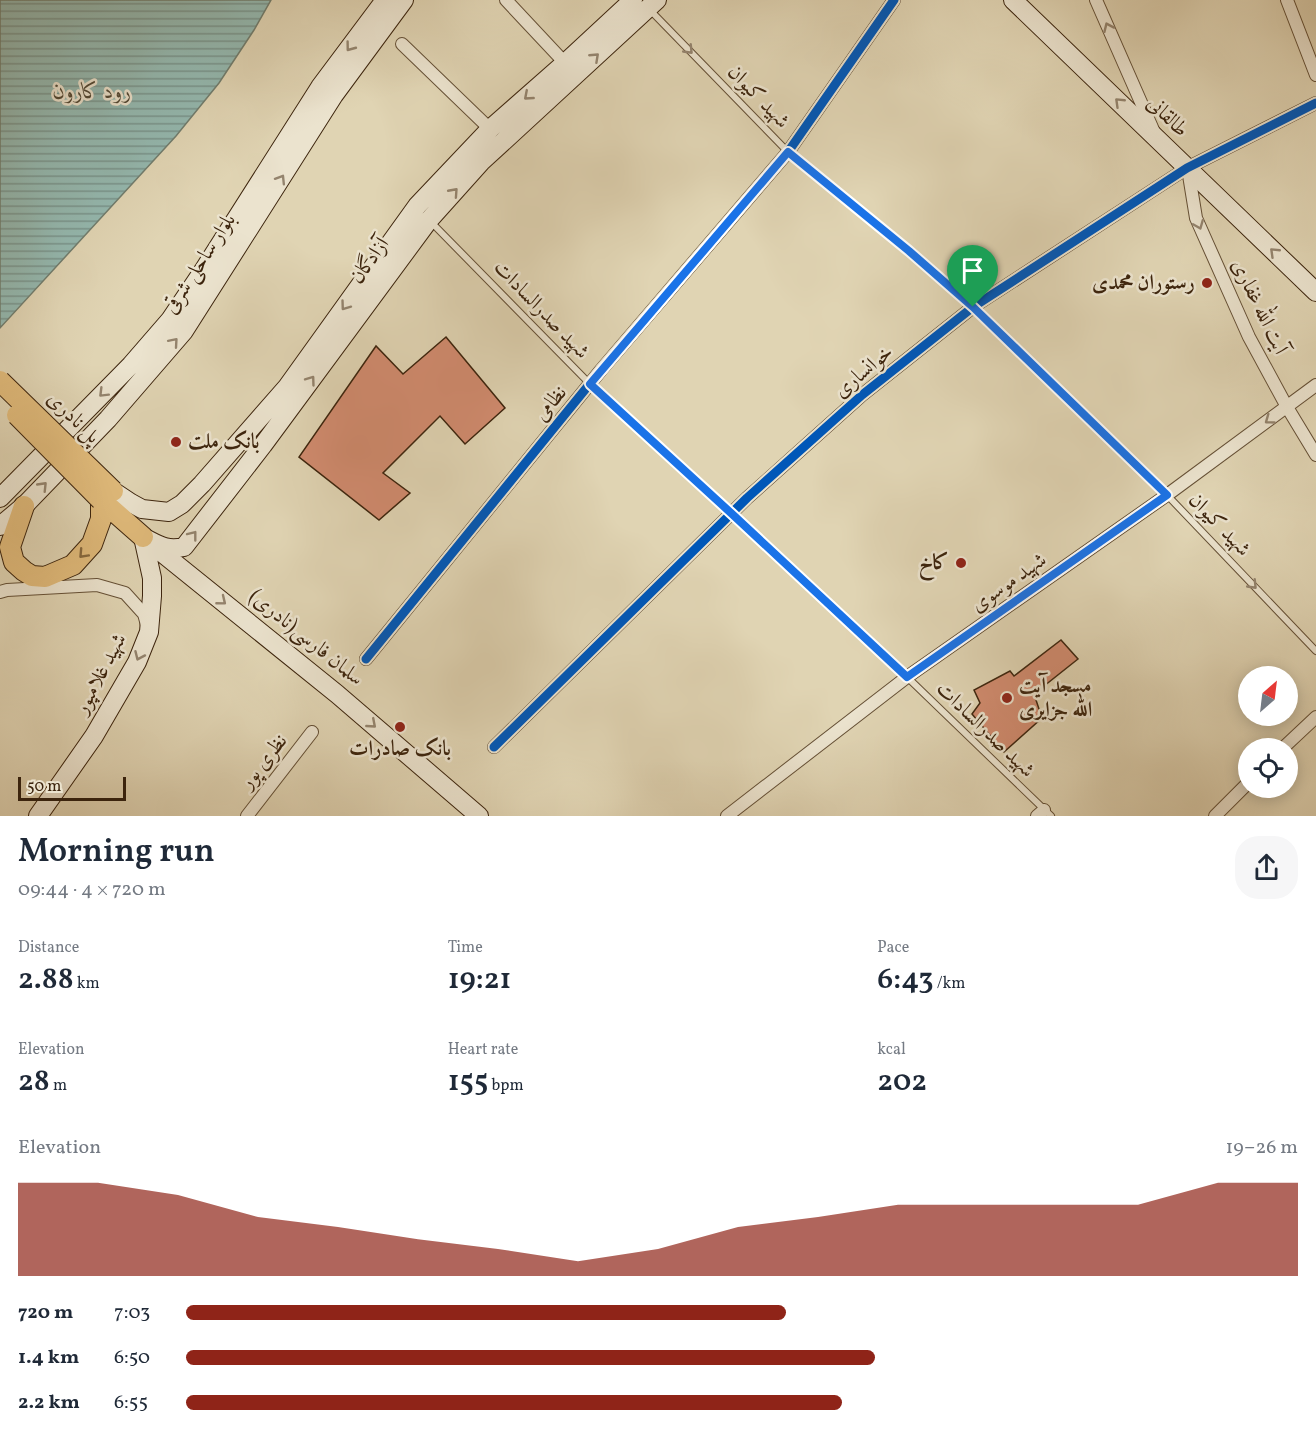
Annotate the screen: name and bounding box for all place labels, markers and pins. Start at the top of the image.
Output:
pin [947,245,998,307]
place label: رستوران محمدی [1092,269,1195,298]
marker: رستوران محمدی [1200,276,1214,290]
place label: بانک ملت [188,428,260,457]
marker: بانک ملت [169,435,183,449]
place label: کاخ [919,549,949,581]
marker: کاخ [954,556,968,570]
place label: مسجد آیت الله جزایری [1019,672,1092,725]
marker: مسجد آیت الله جزایری [1000,691,1014,705]
marker: بانک صادرات [393,720,407,734]
place label: بانک صادرات [349,735,451,764]

